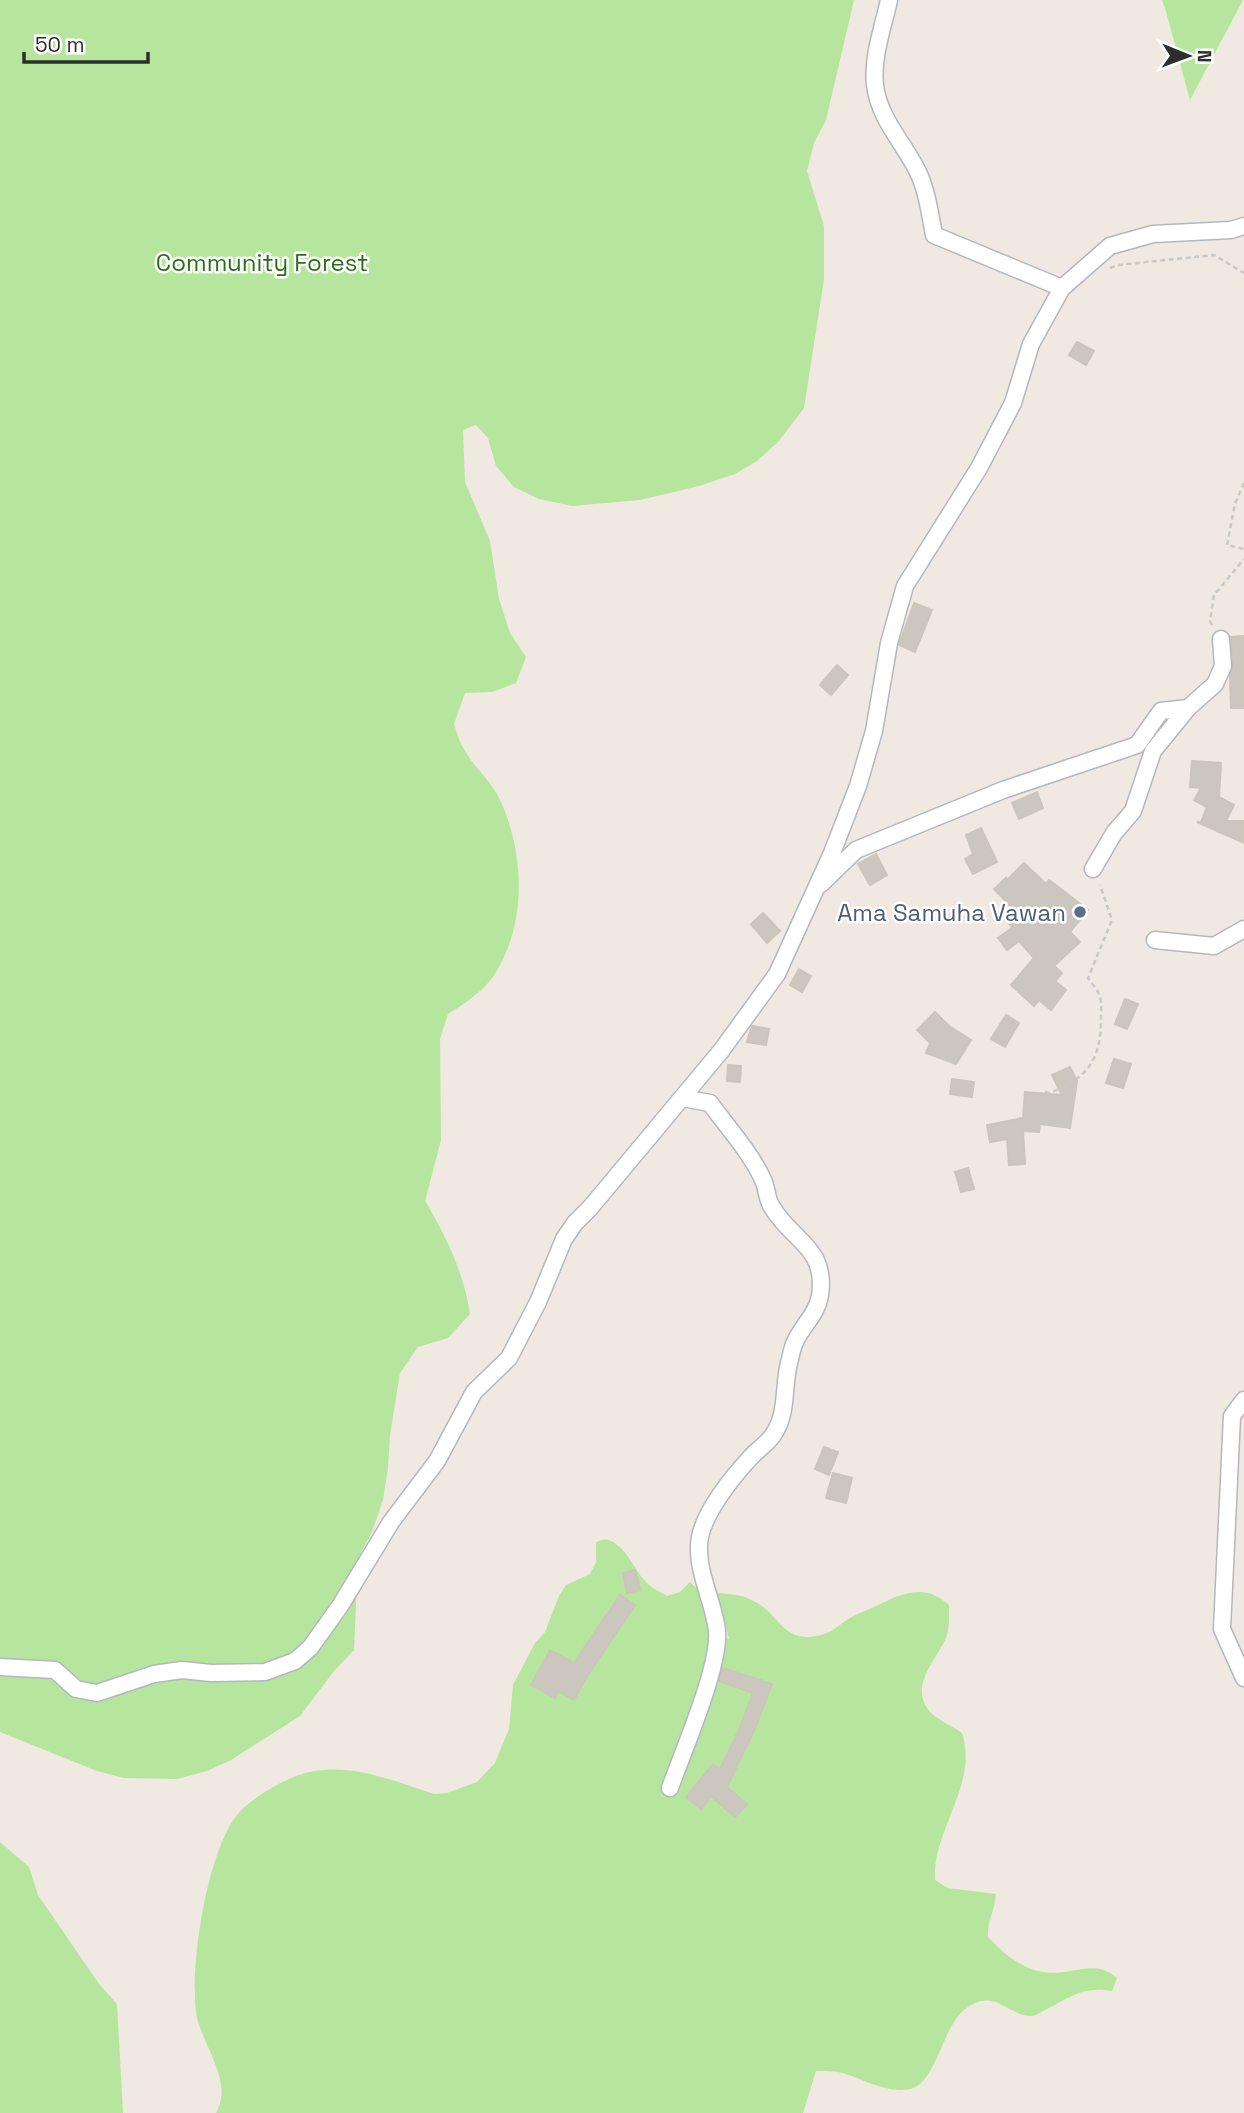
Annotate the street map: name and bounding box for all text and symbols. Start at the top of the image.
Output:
scale bar [24,21,149,65]
north arrow [1153,21,1223,91]
text: 50 m [35,31,85,58]
text: N [1192,50,1217,63]
park label: Community Forest [156,247,368,278]
place label: Ama Samuha Vawan [837,897,1066,928]
marker: Ama Samuha Vawan [1072,904,1088,920]

